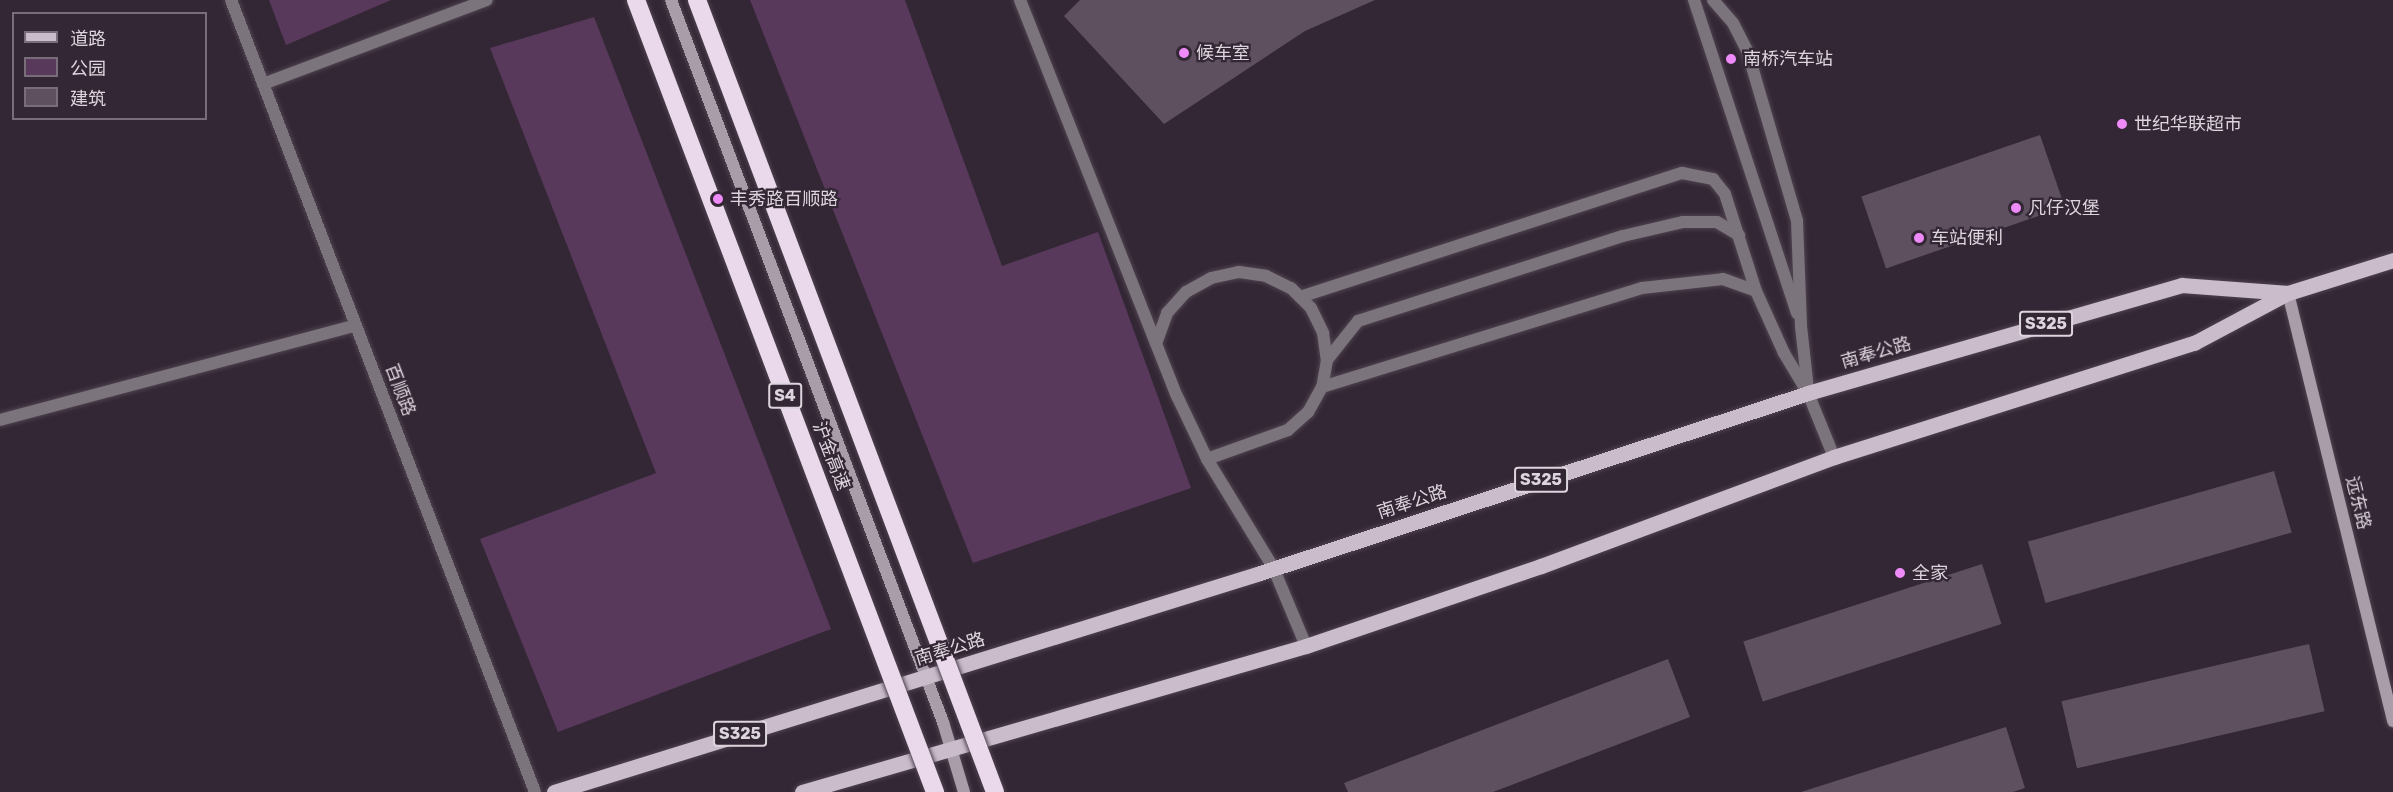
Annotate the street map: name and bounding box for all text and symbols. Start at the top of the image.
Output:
legend [12,12,207,120]
text: 道路 [70,28,106,50]
place label: 候车室 [1196,42,1250,64]
marker: 候车室 [1177,46,1191,60]
place label: 南桥汽车站 [1743,48,1833,70]
marker: 南桥汽车站 [1724,52,1738,66]
text: 公园 [70,58,106,80]
text: 建筑 [70,88,106,110]
place label: 世纪华联超市 [2134,113,2242,135]
marker: 世纪华联超市 [2115,117,2129,131]
place label: 丰秀路百顺路 [730,188,838,210]
marker: 丰秀路百顺路 [711,192,725,206]
place label: 凡仔汉堡 [2028,197,2100,219]
marker: 凡仔汉堡 [2009,201,2023,215]
place label: 车站便利 [1931,227,2003,249]
marker: 车站便利 [1912,231,1926,245]
road number: S325 [2019,311,2073,337]
street label: 南奉公路 [1838,333,1914,373]
street label: 百顺路 [380,361,420,419]
road number: S4 [767,383,803,409]
street label: 沪金高速 [808,419,854,493]
road number: S325 [1514,467,1568,493]
street label: 远东路 [2341,474,2375,532]
street label: 南奉公路 [1374,481,1450,523]
place label: 全家 [1912,562,1948,584]
marker: 全家 [1893,566,1907,580]
street label: 南奉公路 [912,628,988,670]
road number: S325 [713,721,767,747]

